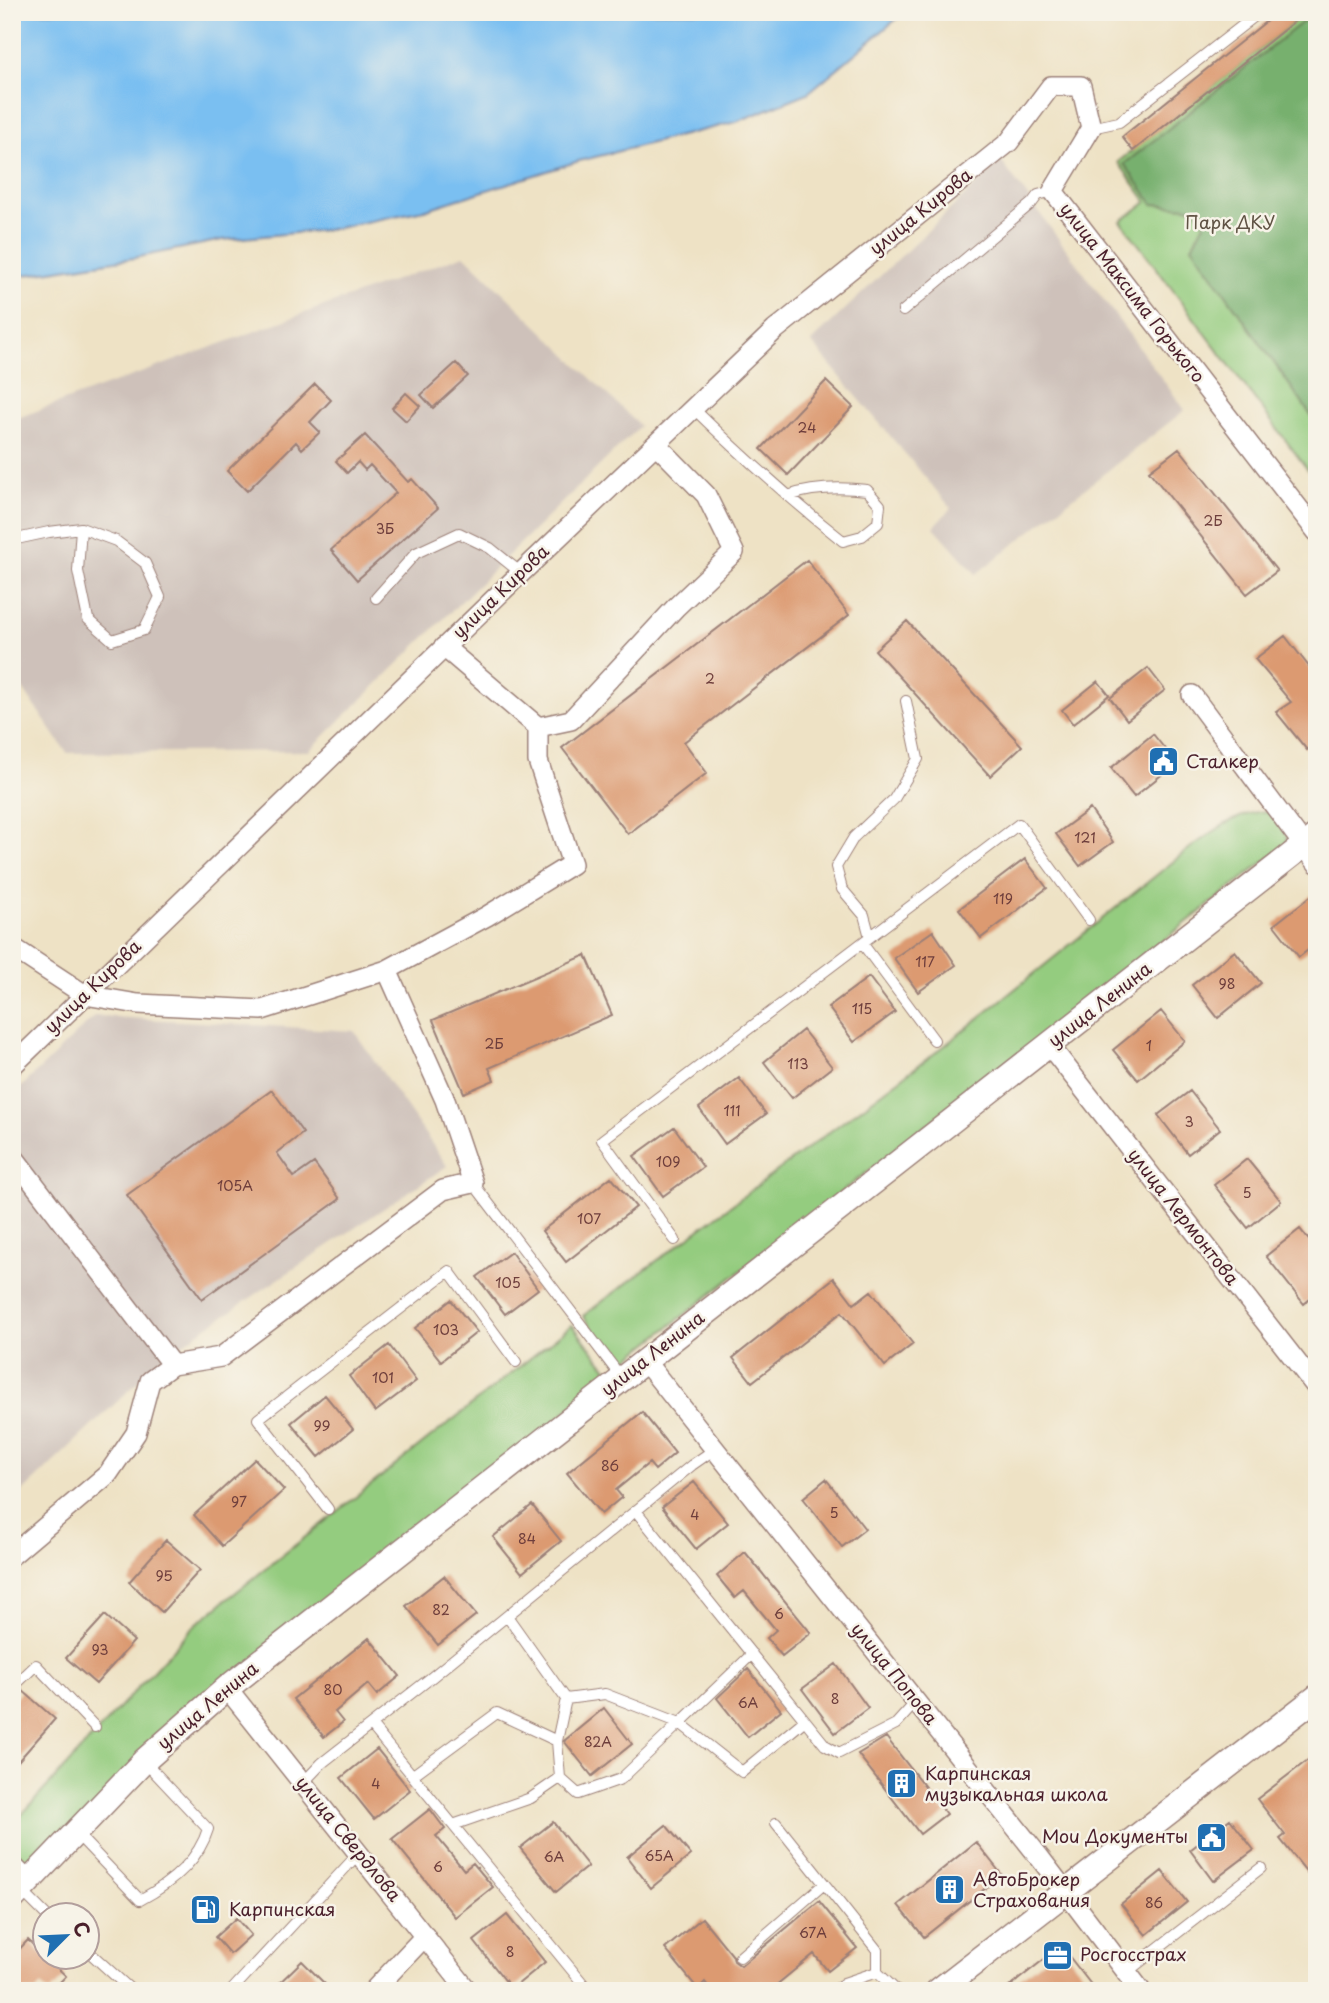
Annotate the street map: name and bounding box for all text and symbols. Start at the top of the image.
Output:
street label: улица Кирова [863,160,978,261]
street label: улица Максима Горького [1054,196,1212,388]
park label: Парк ДКУ [1185,208,1275,235]
house number: 24 [798,417,816,438]
house number: 2Б [1203,510,1223,531]
house number: 3Б [376,518,394,539]
street label: улица Кирова [445,537,555,644]
house number: 2 [705,668,715,689]
public building icon: Сталкер [1146,745,1180,779]
place label: Сталкер [1186,747,1259,774]
house number: 121 [1074,827,1096,848]
house number: 119 [993,888,1013,909]
street label: улица Кирова [37,932,147,1039]
house number: 117 [915,951,935,972]
street label: улица Ленина [1042,954,1157,1053]
house number: 98 [1219,973,1235,994]
house number: 115 [852,998,872,1019]
house number: 2Б [484,1033,504,1054]
house number: 1 [1146,1035,1152,1056]
house number: 113 [787,1053,809,1074]
house number: 111 [723,1100,741,1121]
house number: 3 [1184,1111,1194,1132]
street label: улица Лермонтова [1122,1142,1247,1291]
house number: 109 [656,1151,680,1172]
house number: 105А [217,1175,253,1196]
house number: 5 [1242,1182,1252,1203]
house number: 107 [577,1208,601,1229]
house number: 105 [495,1272,521,1293]
street label: улица Ленина [595,1303,710,1402]
house number: 103 [433,1319,459,1340]
house number: 101 [372,1367,394,1388]
house number: 99 [313,1415,331,1436]
house number: 86 [601,1455,619,1476]
house number: 97 [231,1491,247,1512]
house number: 5 [829,1502,839,1523]
house number: 4 [690,1504,700,1525]
house number: 84 [518,1528,536,1549]
house number: 95 [155,1565,173,1586]
house number: 82 [432,1599,450,1620]
house number: 6 [774,1603,784,1624]
street label: улица Попова [845,1616,945,1731]
house number: 93 [91,1639,109,1660]
street label: улица Ленина [151,1654,264,1755]
house number: 80 [324,1679,342,1700]
house number: 8 [831,1688,839,1709]
house number: 6А [738,1692,759,1713]
house number: 82А [584,1731,612,1752]
place label: Карпинская музыкальная школа [925,1759,1108,1807]
building icon: Карпинская музыкальная школа [885,1767,919,1801]
street label: улица Свердлова [290,1769,409,1907]
house number: 4 [371,1773,381,1794]
public building icon: Мои Документы [1194,1820,1228,1854]
place label: Мои Документы [1042,1822,1188,1849]
house number: 65А [644,1845,674,1866]
house number: 6А [544,1846,565,1867]
house number: 6 [433,1856,443,1877]
place label: АвтоБрокер Страхования [973,1865,1090,1913]
building icon: АвтоБрокер Страхования [933,1873,967,1907]
house number: 86 [1145,1892,1163,1913]
fuel station icon: Карпинская [189,1893,223,1927]
place label: Карпинская [229,1895,335,1922]
north arrow [32,1902,102,1972]
text: С [67,1916,98,1941]
house number: 67А [799,1922,827,1943]
office icon: Росгосстрах [1040,1938,1074,1972]
place label: Росгосстрах [1080,1940,1186,1967]
house number: 8 [506,1941,514,1962]

